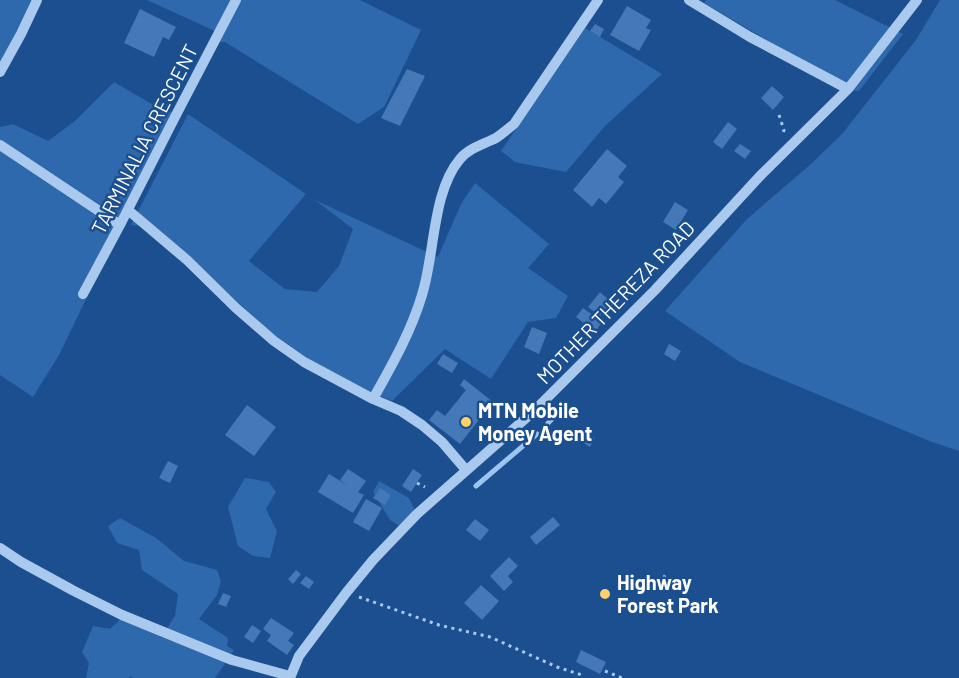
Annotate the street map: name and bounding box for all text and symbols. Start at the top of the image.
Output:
street label: TARMINALIA CRESCENT [86,40,202,238]
street label: MOTHER THEREZA ROAD [531,216,699,388]
place label: MTN Mobile Money Agent [478,398,592,445]
marker: MTN Mobile Money Agent [459,415,473,429]
place label: Highway Forest Park [617,570,719,617]
marker: Highway Forest Park [598,587,612,601]

